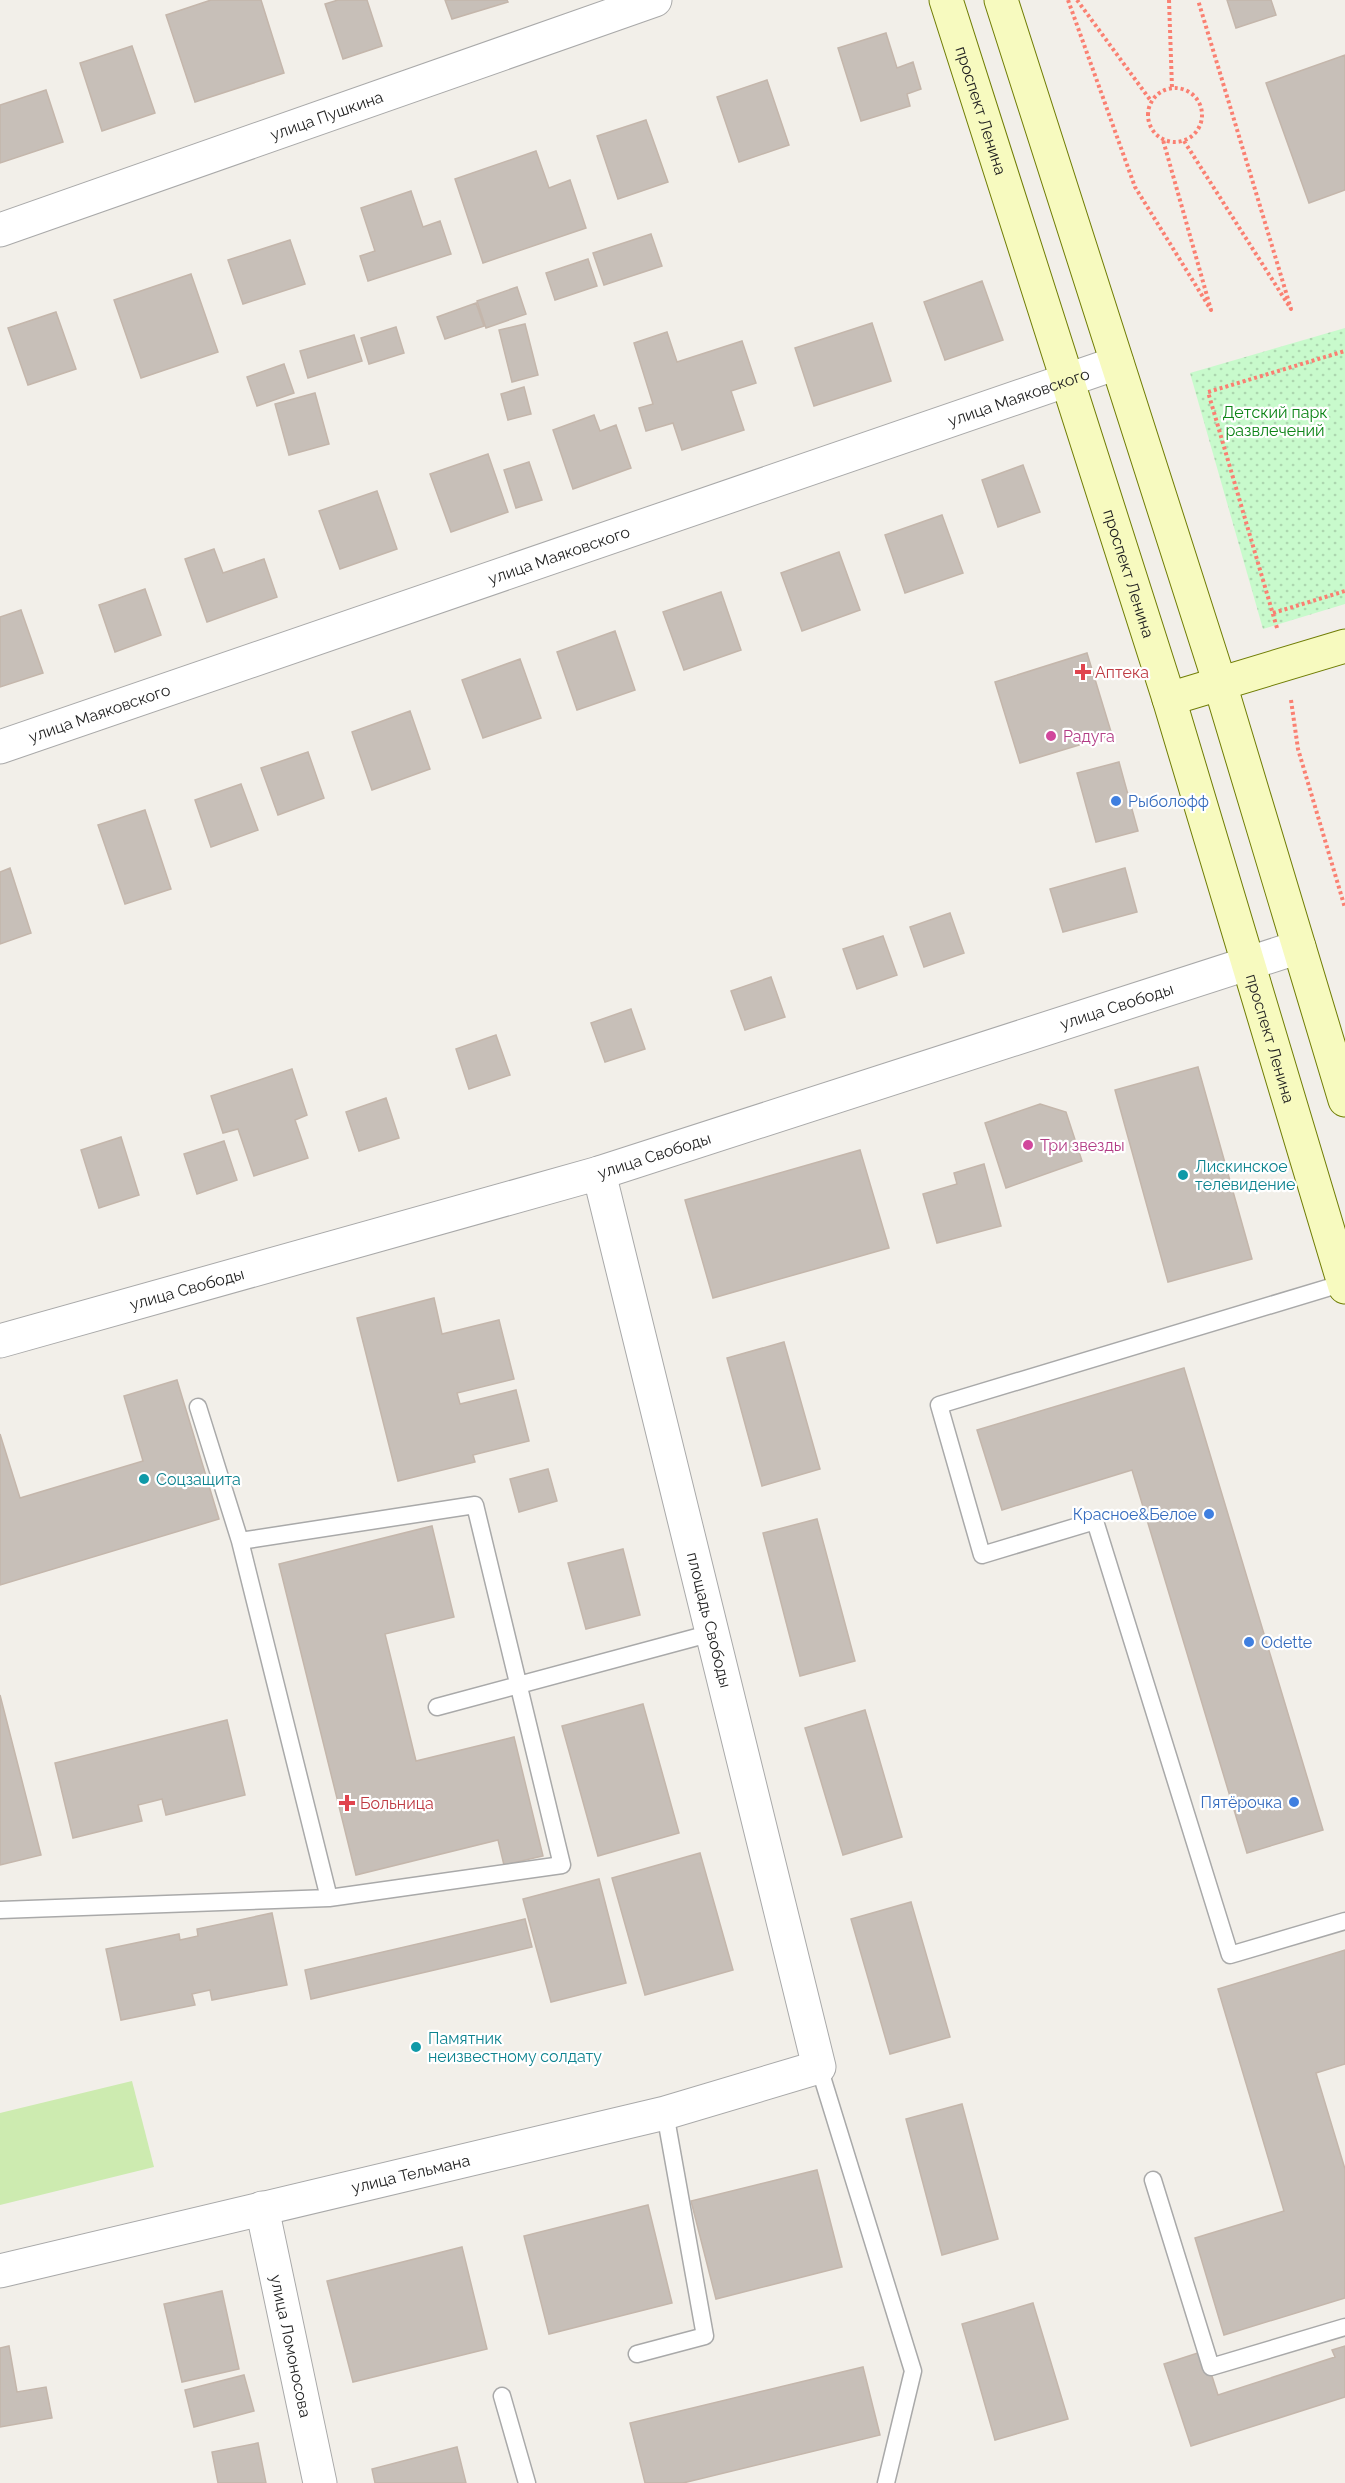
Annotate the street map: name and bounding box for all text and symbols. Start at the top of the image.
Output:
street label: проспект Ленина [952,44,1011,177]
street label: улица Пушкина [268,87,385,144]
street label: улица Маяковского [945,364,1092,430]
park label: Детский парк развлечений [1222,403,1328,440]
street label: проспект Ленина [1100,507,1158,640]
street label: улица Маяковского [486,522,632,588]
place label: Аптека [1095,663,1149,682]
marker: Аптека [1076,665,1090,679]
street label: улица Маяковского [26,680,173,746]
place label: Радуга [1063,727,1115,746]
marker: Радуга [1044,729,1058,743]
place label: Рыболофф [1128,792,1209,811]
marker: Рыболофф [1109,794,1123,808]
street label: проспект Ленина [1242,972,1299,1105]
street label: улица Свободы [1058,979,1176,1033]
street label: улица Свободы [595,1128,713,1182]
place label: Три звезды [1040,1136,1125,1155]
marker: Три звезды [1021,1138,1035,1152]
place label: Лискинское телевидение [1195,1157,1295,1194]
marker: Лискинское телевидение [1176,1168,1190,1182]
street label: улица Свободы [127,1264,246,1314]
place label: Соцзащита [156,1470,241,1489]
marker: Соцзащита [137,1472,151,1486]
place label: Красное&Белое [1073,1505,1197,1524]
marker: Красное&Белое [1202,1507,1216,1521]
street label: площадь Свободы [683,1550,735,1690]
place label: Odette [1261,1633,1312,1652]
marker: Odette [1242,1635,1256,1649]
place label: Пятёрочка [1201,1793,1282,1812]
marker: Больница [338,1794,356,1812]
place label: Больница [360,1794,434,1813]
marker: Пятёрочка [1287,1795,1301,1809]
place label: Памятник неизвестному солдату [428,2029,602,2066]
marker: Памятник неизвестному солдату [409,2040,423,2054]
street label: улица Тельмана [349,2150,472,2197]
street label: улица Ломоносова [267,2273,315,2419]

